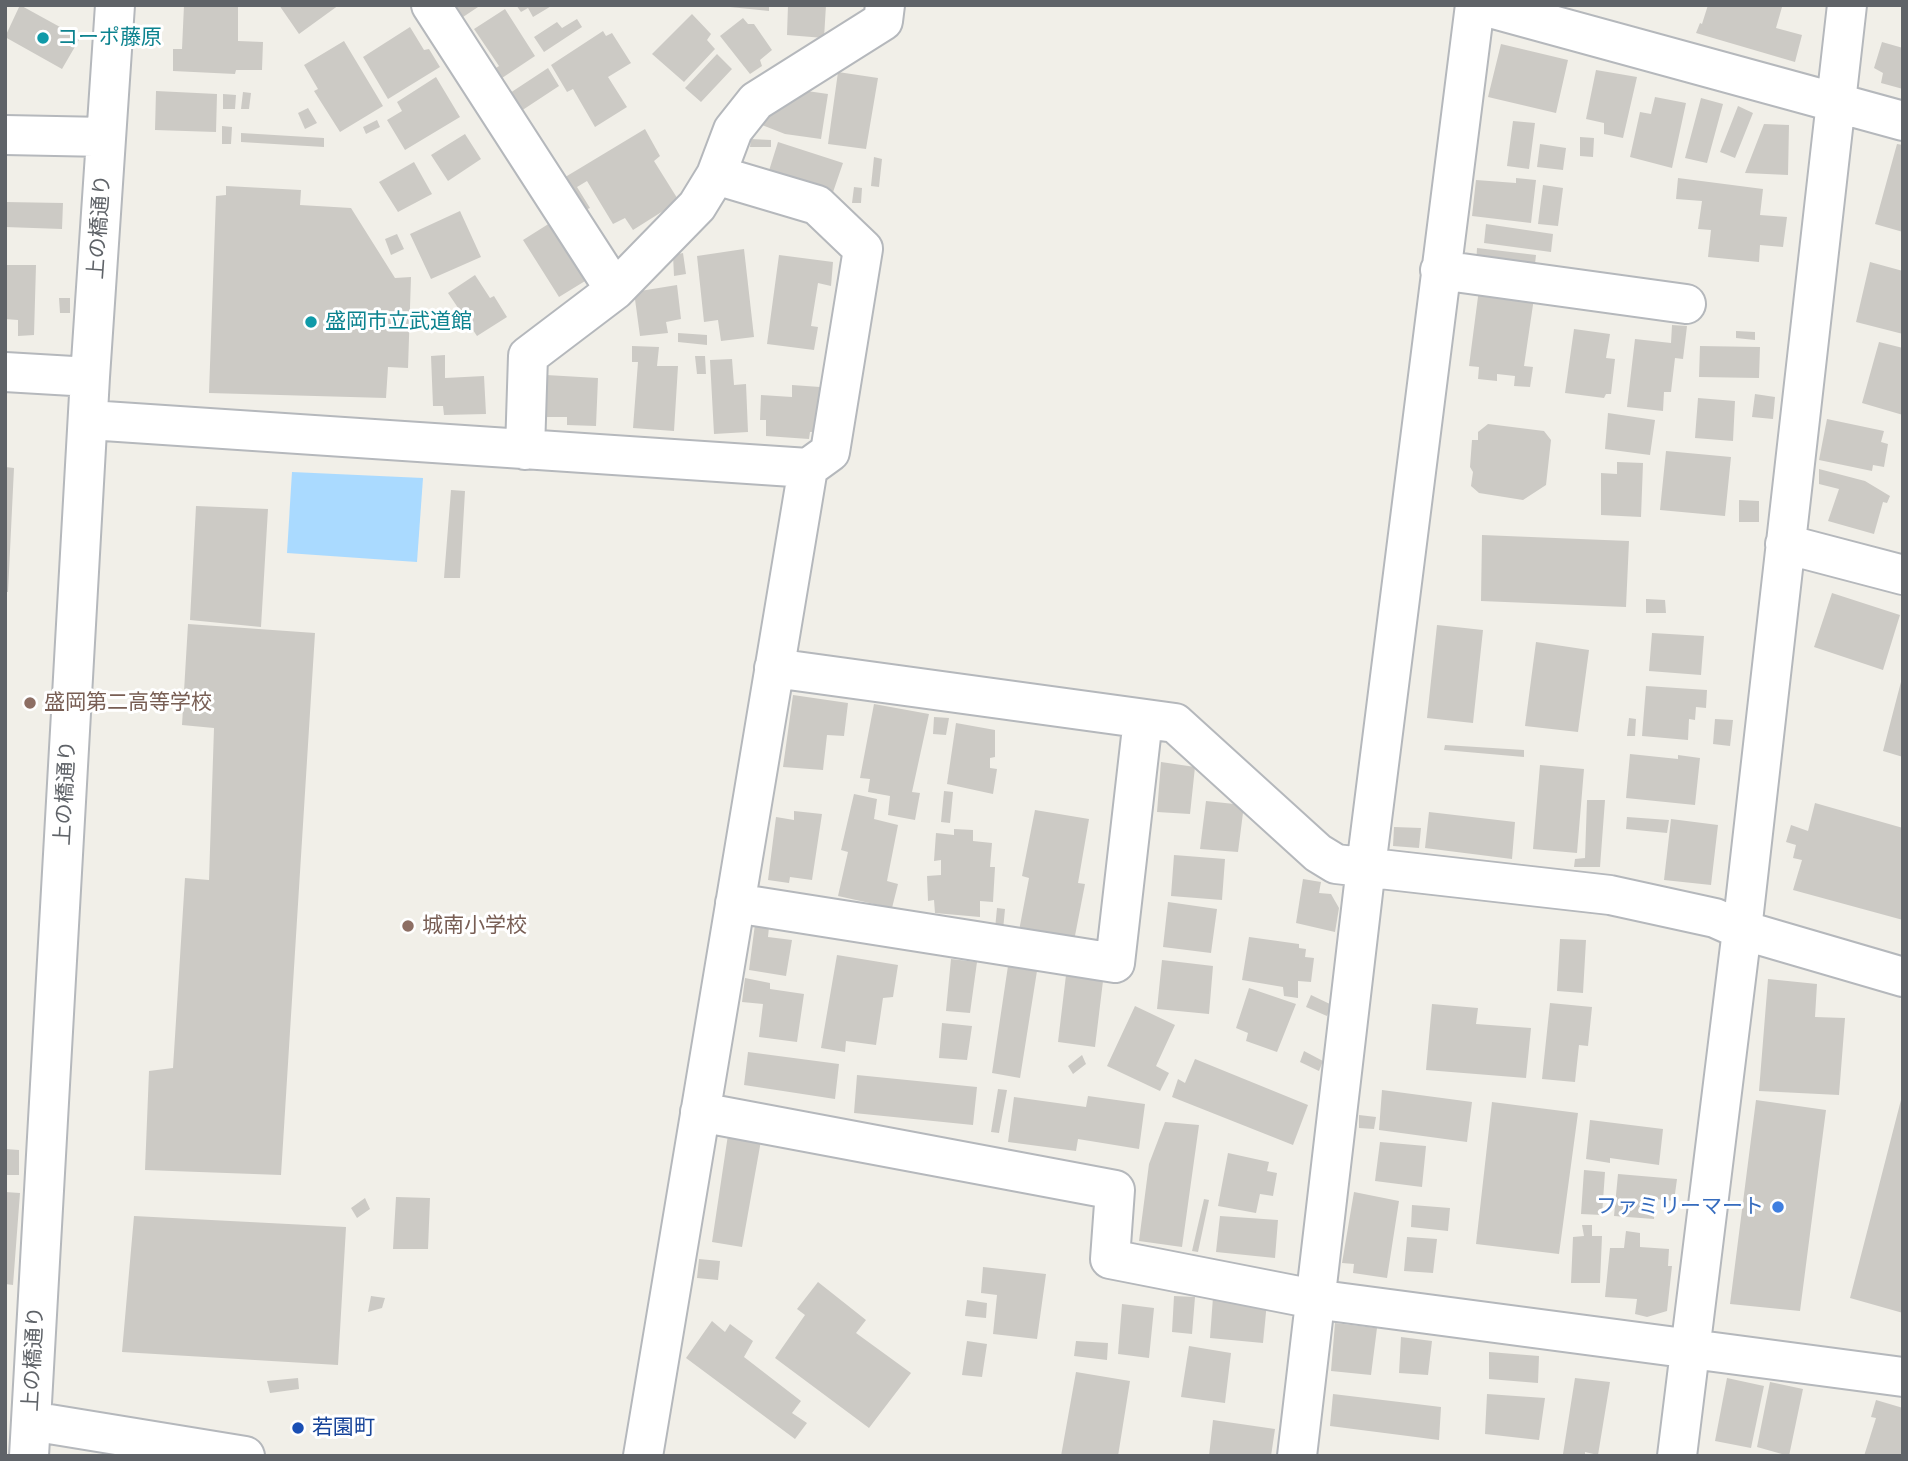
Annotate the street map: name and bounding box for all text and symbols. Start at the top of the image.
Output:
place label: コーポ藤原 [57,25,162,51]
marker: コーポ藤原 [35,30,51,46]
street label: 上の橋通り [84,174,116,280]
place label: 盛岡市立武道館 [325,309,472,335]
marker: 盛岡市立武道館 [303,314,319,330]
place label: 盛岡第二高等学校 [44,690,212,716]
marker: 盛岡第二高等学校 [22,695,38,711]
street label: 上の橋通り [51,740,81,846]
place label: 城南小学校 [422,913,527,939]
marker: 城南小学校 [400,918,416,934]
place label: ファミリーマート [1596,1194,1764,1220]
marker: ファミリーマート [1770,1199,1786,1215]
street label: 上の橋通り [19,1306,49,1412]
place label: 若園町 [312,1415,375,1441]
marker: 若園町 [290,1420,306,1436]

